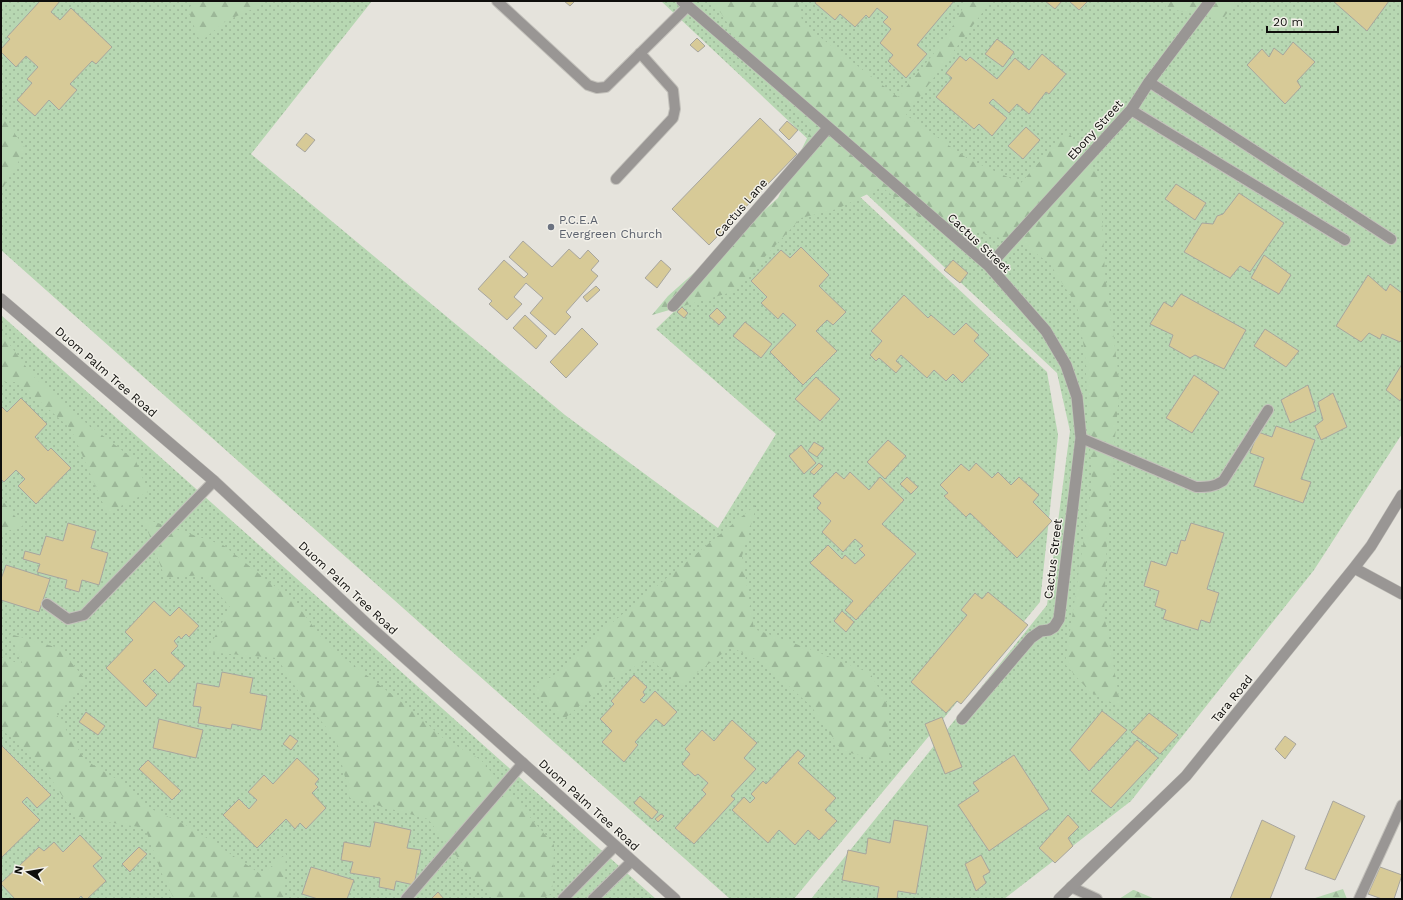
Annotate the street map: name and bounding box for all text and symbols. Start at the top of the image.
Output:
scale bar [1267,8,1338,34]
text: 20 m [1273,15,1303,29]
street label: Ebony Street [1064,97,1126,163]
street label: Cactus Lane [712,176,770,240]
street label: Cactus Street [945,210,1013,276]
place label: P.C.E.A Evergreen Church [559,213,662,241]
marker: P.C.E.A Evergreen Church [546,222,556,232]
street label: Duom Palm Tree Road [52,324,160,420]
street label: Cactus Street [1041,518,1065,600]
street label: Duom Palm Tree Road [296,539,400,637]
street label: Tara Road [1208,672,1256,726]
street label: Duom Palm Tree Road [536,756,642,854]
north arrow [8,852,48,892]
text: N [12,865,26,875]

